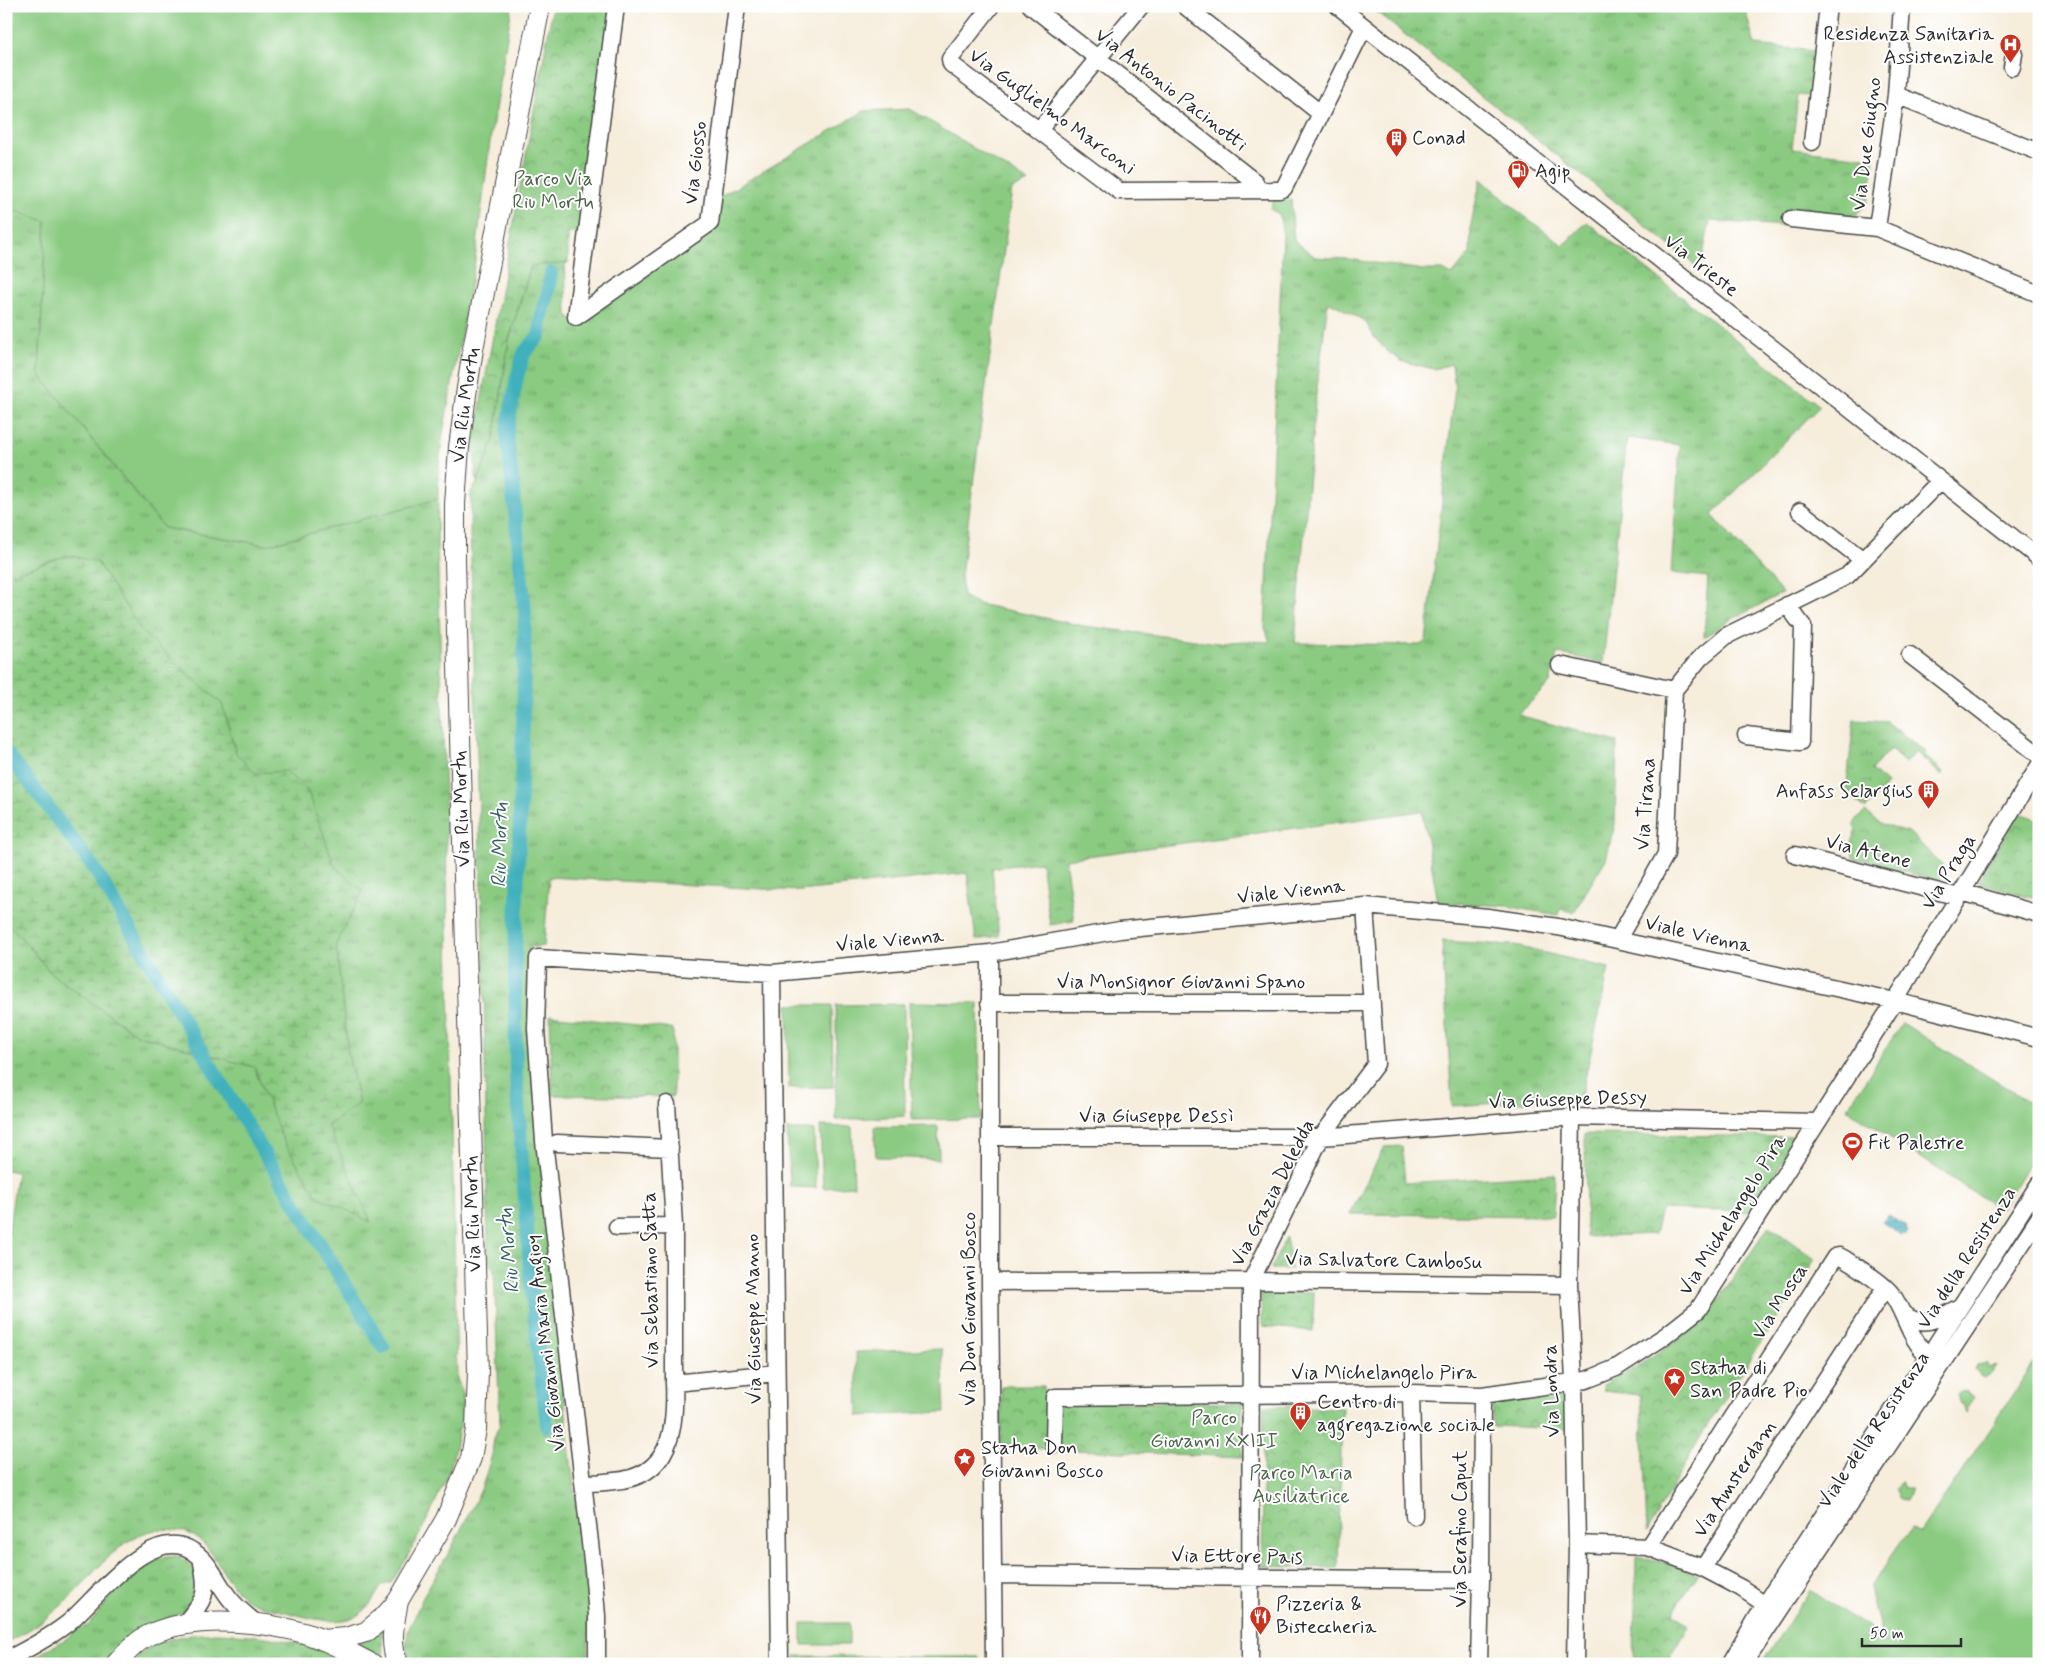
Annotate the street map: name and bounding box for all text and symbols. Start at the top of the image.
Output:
place label: Residenza Sanitaria Assistenziale [1824,21,1995,71]
street label: Via Antonio Pacinotti [1089,22,1253,158]
hospital icon: Residenza Sanitaria Assistenziale [1998,33,2022,64]
street label: Via Guglielmo Marconi [962,42,1141,183]
street label: Via Due Giugno [1845,76,1891,213]
street label: Via Giosso [677,120,715,206]
place label: Conad [1412,125,1466,152]
building icon: Conad [1384,126,1408,157]
place label: Agip [1535,158,1570,185]
fuel station icon: Agip [1507,159,1531,190]
park label: Parco Via Riu Mortu [512,166,594,216]
street label: Via Trieste [1658,228,1744,304]
street label: Via Riu Mortu [444,345,487,464]
street label: Via Riu Mortu [446,750,478,868]
street label: Via Tirana [1629,757,1663,851]
place label: Anfass Selargius [1776,778,1913,807]
building icon: Anfass Selargius [1917,779,1941,810]
water label: Riu Mortu [485,801,515,888]
street label: Via Atene [1822,828,1914,876]
street label: Via Praga [1915,829,1984,916]
street label: Viale Vienna [1236,873,1347,911]
street label: Viale Vienna [1642,910,1755,961]
street label: Viale Vienna [835,923,946,959]
street label: Via Monsignor Giovanni Spano [1057,969,1305,996]
street label: Via Giuseppe Dessy [1488,1084,1648,1116]
street label: Via Giuseppe Dessì [1079,1103,1233,1130]
street label: Via Grazia Deledda [1224,1115,1322,1271]
street label: Via Michelangelo Pira [1672,1128,1795,1301]
place label: Fit Palestre [1868,1130,1965,1157]
sports icon: Fit Palestre [1840,1131,1864,1162]
street label: Via Riu Mortu [457,1155,489,1273]
street label: Via della Resistenza [1911,1182,2023,1334]
street label: Via Sebastiano Satta [636,1192,666,1368]
water label: Riu Mortu [491,1206,527,1295]
street label: Via Don Giovanni Bosco [956,1212,983,1406]
street label: Via Giovanni Maria Angioy [519,1233,575,1453]
street label: Via Giuseppe Manno [739,1233,769,1405]
street label: Via Salvatore Cambosu [1285,1246,1483,1276]
street label: Via Mosca [1746,1259,1814,1345]
street label: Via Londra [1537,1344,1567,1438]
street label: Viale della Resistenza [1811,1346,1937,1514]
place label: Statua di San Padre Pio [1690,1355,1808,1405]
street label: Via Michelangelo Pira [1291,1360,1478,1388]
place icon: Statua di San Padre Pio [1662,1367,1686,1398]
place label: Centro di aggregazione sociale [1317,1389,1496,1441]
building icon: Centro di aggregazione sociale [1289,1401,1313,1432]
park label: Parco Giovanni XXIII [1150,1405,1278,1455]
street label: Via Amsterdam [1687,1415,1783,1543]
place label: Statua Don Giovanni Bosco [981,1435,1104,1485]
place icon: Statua Don Giovanni Bosco [953,1447,977,1478]
street label: Via Serafino Caput [1447,1450,1474,1608]
park label: Parco Maria Ausiliatrice [1249,1460,1353,1510]
street label: Via Ettore Pais [1171,1542,1303,1572]
place label: Pizzeria & Bisteccheria [1276,1591,1377,1641]
restaurant icon: Pizzeria & Bisteccheria [1248,1604,1272,1635]
scale bar [1862,1615,1961,1647]
text: 50 m [1870,1624,1904,1644]

